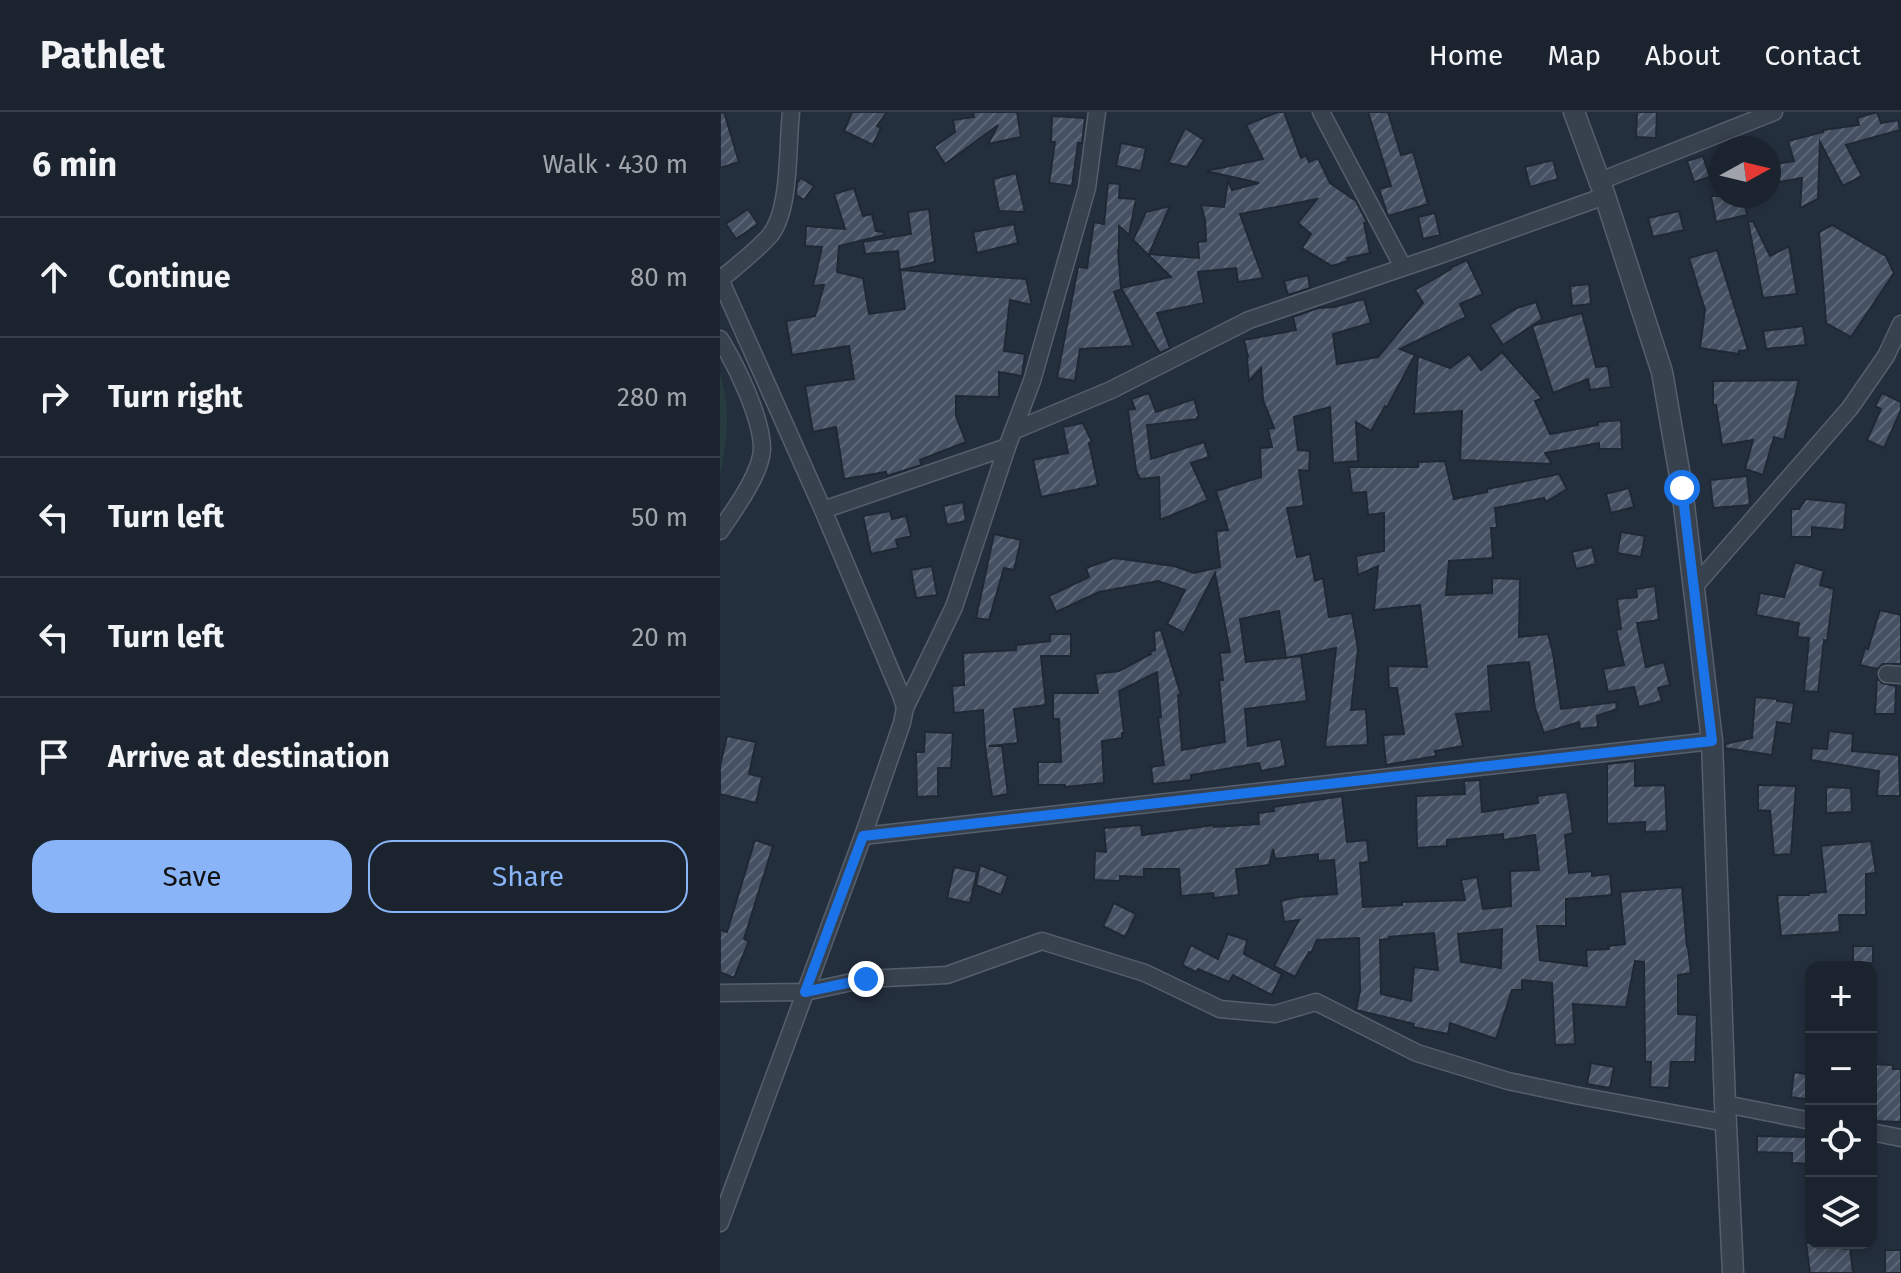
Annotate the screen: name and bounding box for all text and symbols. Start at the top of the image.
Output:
text: Pathlet [40,32,165,78]
text: Home [1429,39,1503,72]
text: Map [1547,39,1601,72]
text: About [1645,39,1720,72]
text: Contact [1764,39,1861,72]
north arrow [1709,136,1781,208]
text: 6 min [32,144,117,185]
text: Walk · 430 m [542,149,688,180]
icon: ahead [32,255,76,299]
text: Continue [108,259,231,295]
text: 80 m [630,262,688,293]
icon: right [32,375,76,419]
text: Turn right [108,379,243,415]
text: 280 m [617,382,688,413]
route start [1664,470,1700,506]
icon: left [32,495,76,539]
text: Turn left [108,499,224,535]
text: 50 m [631,502,688,533]
icon: left [32,615,76,659]
text: Turn left [108,619,224,655]
text: 20 m [631,622,688,653]
icon: arrive [32,735,76,779]
text: Arrive at destination [108,739,390,775]
button: Save [32,840,352,913]
button: Share [368,840,688,913]
route end [848,961,884,997]
map controls [1805,961,1877,1249]
button: + [1805,961,1877,1033]
button: − [1805,1033,1877,1105]
button: locate [1805,1105,1877,1177]
button: layers [1805,1177,1877,1249]

